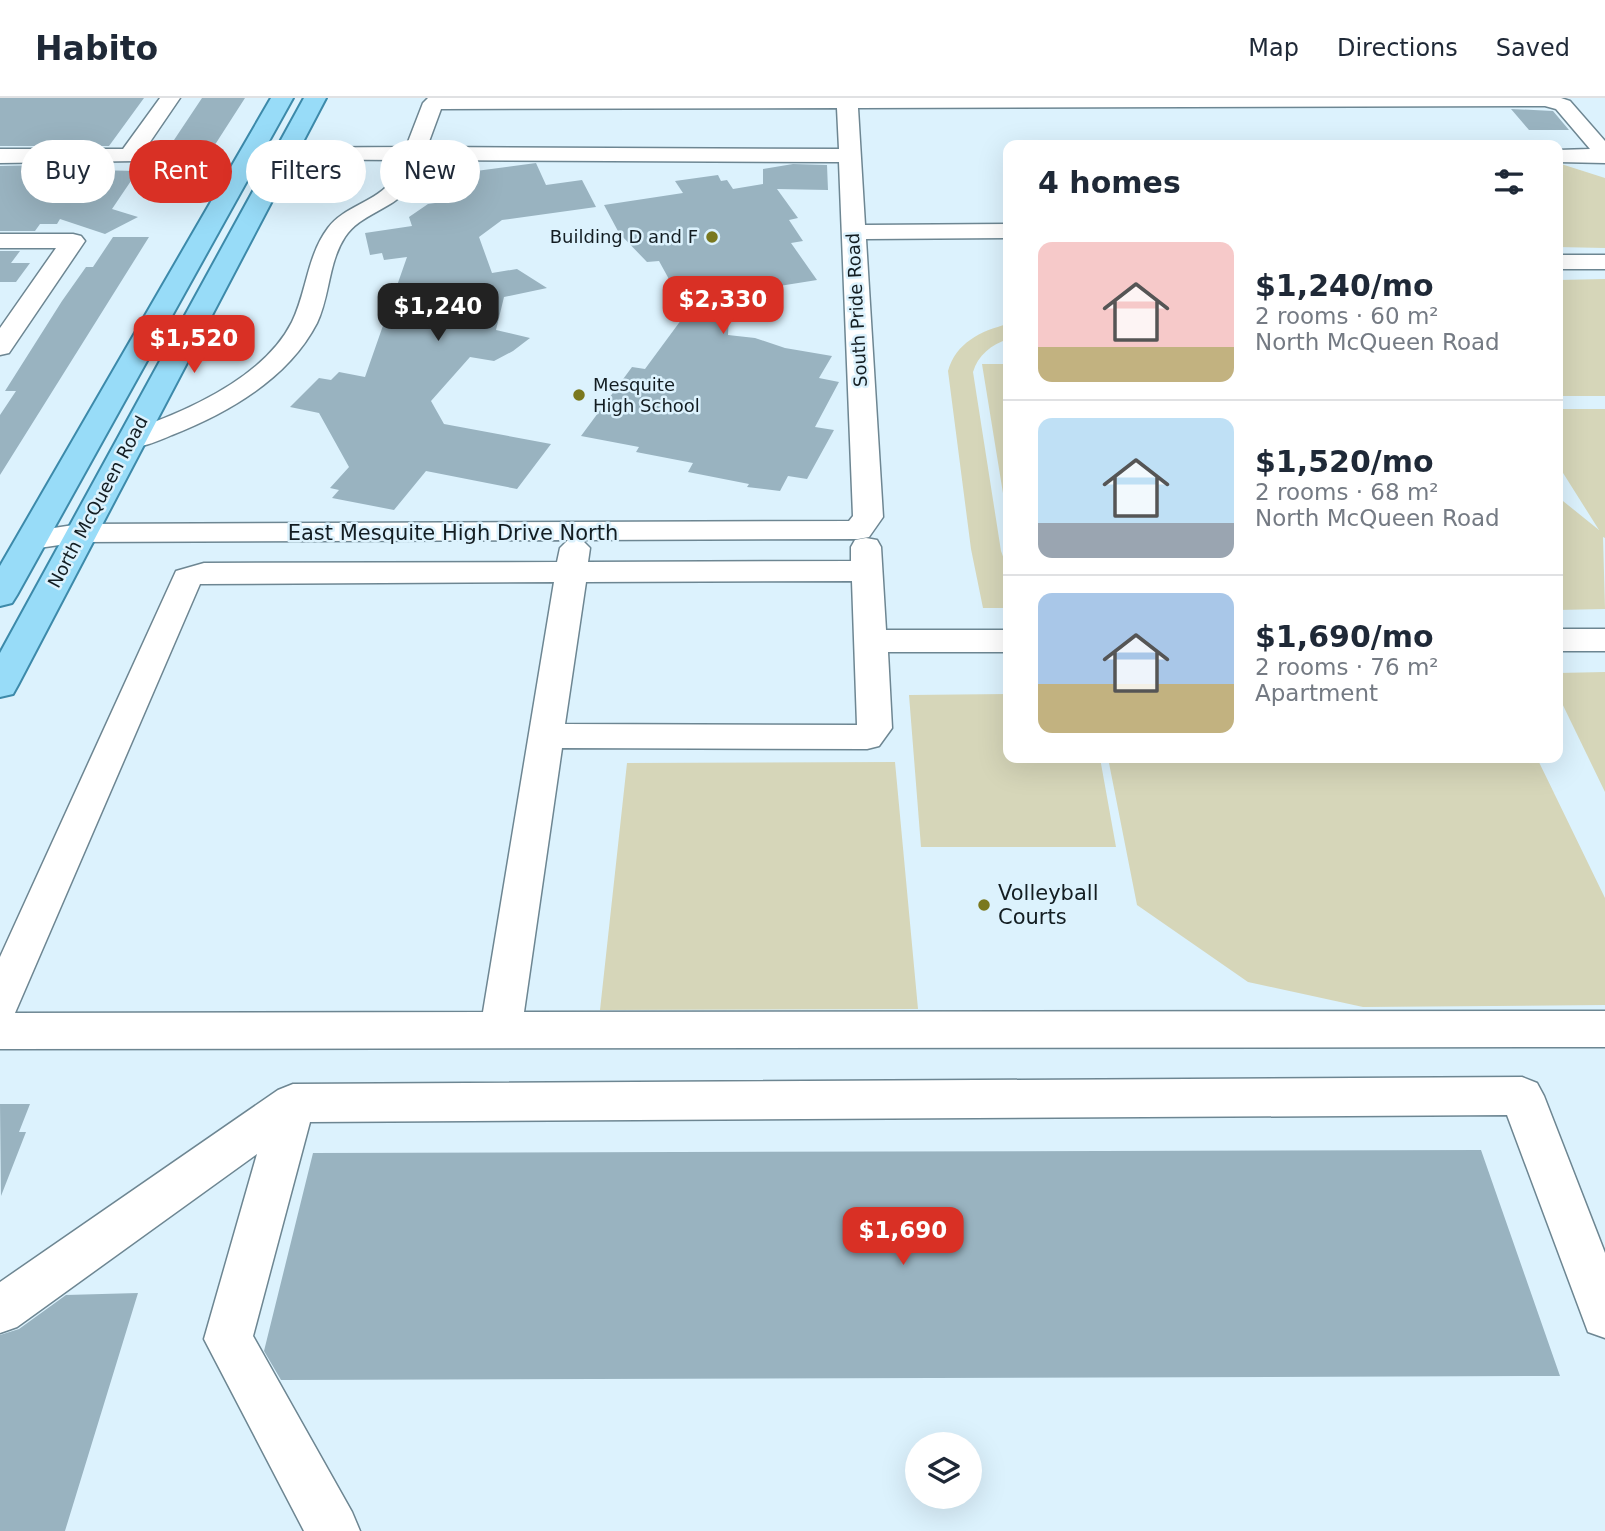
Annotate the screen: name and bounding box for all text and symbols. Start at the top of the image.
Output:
text: Habito [35,29,158,68]
text: Map [1248,34,1299,62]
text: Directions [1337,34,1458,62]
text: Saved [1496,34,1570,62]
chip: Buy [21,140,115,203]
chip: Rent [129,140,232,203]
chip: Filters [246,140,366,203]
chip: New [380,140,480,203]
icon: filters [1490,163,1528,201]
text: 4 homes [1038,165,1181,200]
place label: Building D and F [550,226,698,247]
marker: Building D and F [704,229,720,245]
street label: South Pride Road [842,232,871,388]
text: $1,240/mo [1255,268,1434,303]
icon: home [1094,270,1178,354]
pin: $2,330 [666,276,780,336]
pin: $1,240 [381,284,495,343]
text: $2,330 [679,286,767,312]
text: $1,240 [394,293,482,319]
text: 2 rooms · 60 m² [1255,303,1439,329]
pin: $1,520 [137,316,251,375]
text: $1,520 [150,325,238,351]
text: North McQueen Road [1255,329,1500,355]
place label: Mesquite High School [593,374,700,416]
marker: Mesquite High School [571,387,587,403]
street label: North McQueen Road [43,412,152,591]
text: $1,520/mo [1255,444,1434,479]
icon: home [1094,446,1178,530]
text: 2 rooms · 68 m² [1255,479,1439,505]
text: North McQueen Road [1255,505,1500,531]
street label: East Mesquite High Drive North [288,521,618,545]
text: $1,690/mo [1255,619,1434,654]
icon: home [1094,621,1178,705]
text: 2 rooms · 76 m² [1255,654,1439,680]
text: Apartment [1255,680,1378,706]
place label: Volleyball Courts [998,881,1098,929]
marker: Volleyball Courts [976,897,992,913]
pin: $1,690 [846,1208,960,1267]
text: $1,690 [859,1217,947,1243]
map controls [905,1432,982,1509]
button: layers [905,1432,982,1509]

